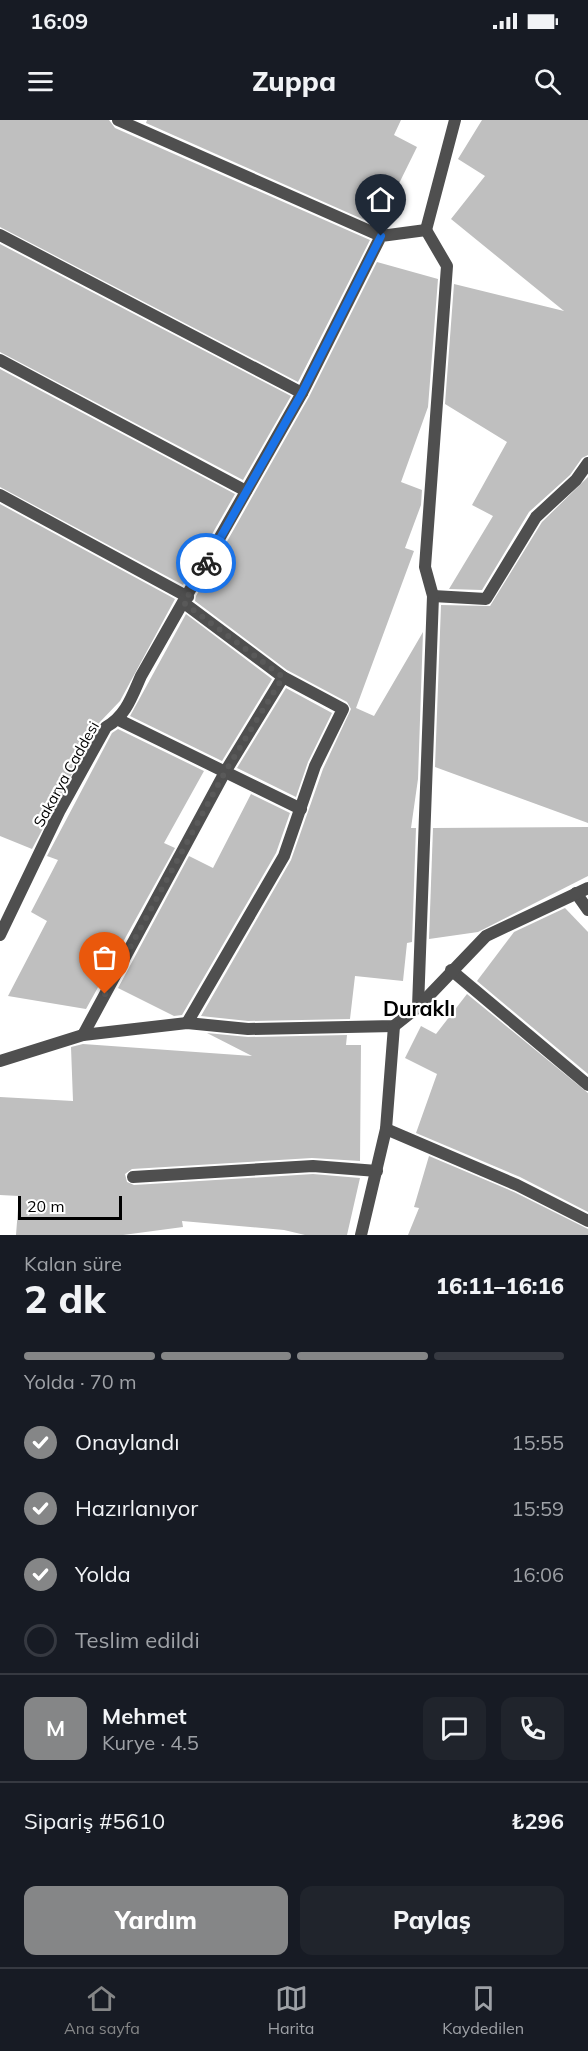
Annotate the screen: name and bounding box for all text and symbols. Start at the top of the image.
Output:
text: 16:09 [30,7,88,35]
text: Zuppa [252,64,336,98]
icon: menu [24,65,57,98]
icon: search [531,65,564,98]
pin [355,174,406,236]
icon: home [364,183,397,216]
courier [176,533,236,593]
icon: bike [190,547,223,580]
street label: Sakarya Caddesi [29,718,103,830]
pin [79,932,130,994]
icon: bag [88,941,121,974]
district label: Duraklı [383,995,455,1021]
scale bar [18,1193,122,1220]
text: 20 m [27,1196,64,1216]
text: Kalan süre [24,1251,122,1276]
text: 16:11–16:16 [436,1272,564,1300]
text: 2 dk [24,1274,105,1323]
text: Yolda · 70 m [24,1369,137,1394]
icon: check [24,1426,57,1459]
text: Onaylandı [75,1428,179,1456]
text: 15:55 [511,1430,564,1455]
icon: check [24,1492,57,1525]
text: Hazırlanıyor [75,1494,198,1522]
text: 15:59 [511,1496,564,1521]
icon: check [24,1558,57,1591]
text: Yolda [75,1560,131,1588]
text: 16:06 [511,1562,564,1587]
text: Teslim edildi [75,1626,200,1654]
button: chat [423,1697,486,1760]
button: phone [501,1697,564,1760]
text: Mehmet [102,1702,187,1730]
text: M [46,1714,65,1742]
text: Kurye · 4.5 [102,1730,199,1755]
text: Sipariş #5610 [24,1807,165,1835]
text: ₺296 [511,1807,564,1835]
button: Yardım [24,1886,288,1955]
button: Paylaş [300,1886,564,1955]
tab: Ana sayfa [64,1982,140,2038]
tab: Harita [268,1982,314,2038]
tab: Kaydedilen [442,1982,524,2038]

